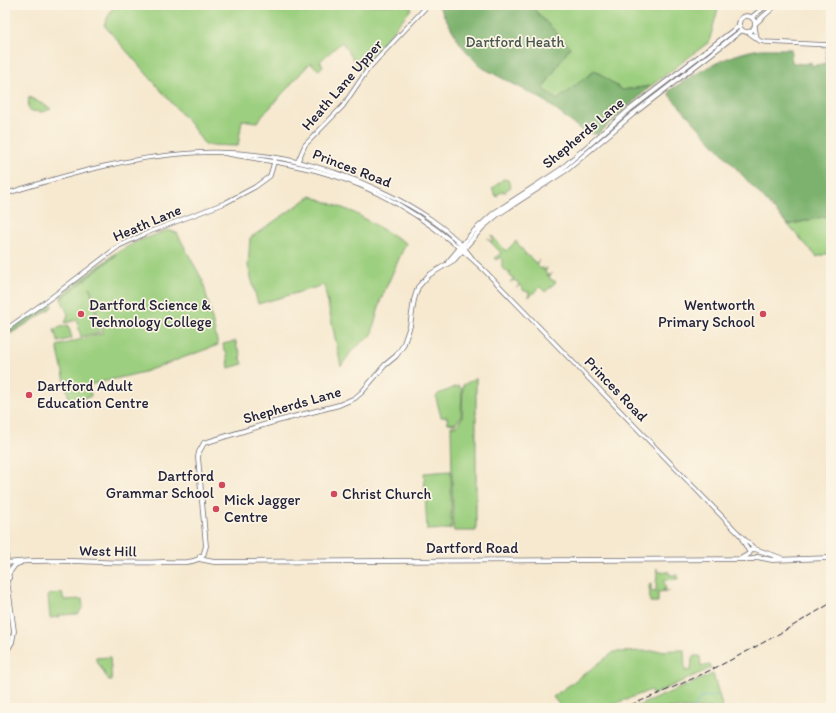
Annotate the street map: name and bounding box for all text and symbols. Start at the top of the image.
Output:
park label: Dartford Heath [465,33,565,51]
street label: Heath Lane Upper [298,36,386,134]
street label: Shepherds Lane [538,94,628,172]
street label: Princes Road [310,145,394,191]
street label: Heath Lane [110,201,184,245]
place label: Dartford Science & Technology College [89,296,212,331]
place label: Wentworth Primary School [658,296,756,331]
marker: Dartford Science & Technology College [76,309,86,319]
marker: Wentworth Primary School [758,309,768,319]
street label: Princes Road [581,353,651,425]
place label: Dartford Adult Education Centre [37,377,149,412]
street label: Shepherds Lane [241,382,343,428]
marker: Dartford Adult Education Centre [24,390,34,400]
place label: Dartford Grammar School [106,467,215,502]
marker: Dartford Grammar School [217,480,227,490]
place label: Christ Church [342,485,431,503]
marker: Christ Church [329,489,339,499]
place label: Mick Jagger Centre [224,491,301,526]
marker: Mick Jagger Centre [211,504,221,514]
street label: Dartford Road [426,539,518,557]
street label: West Hill [79,541,138,561]

